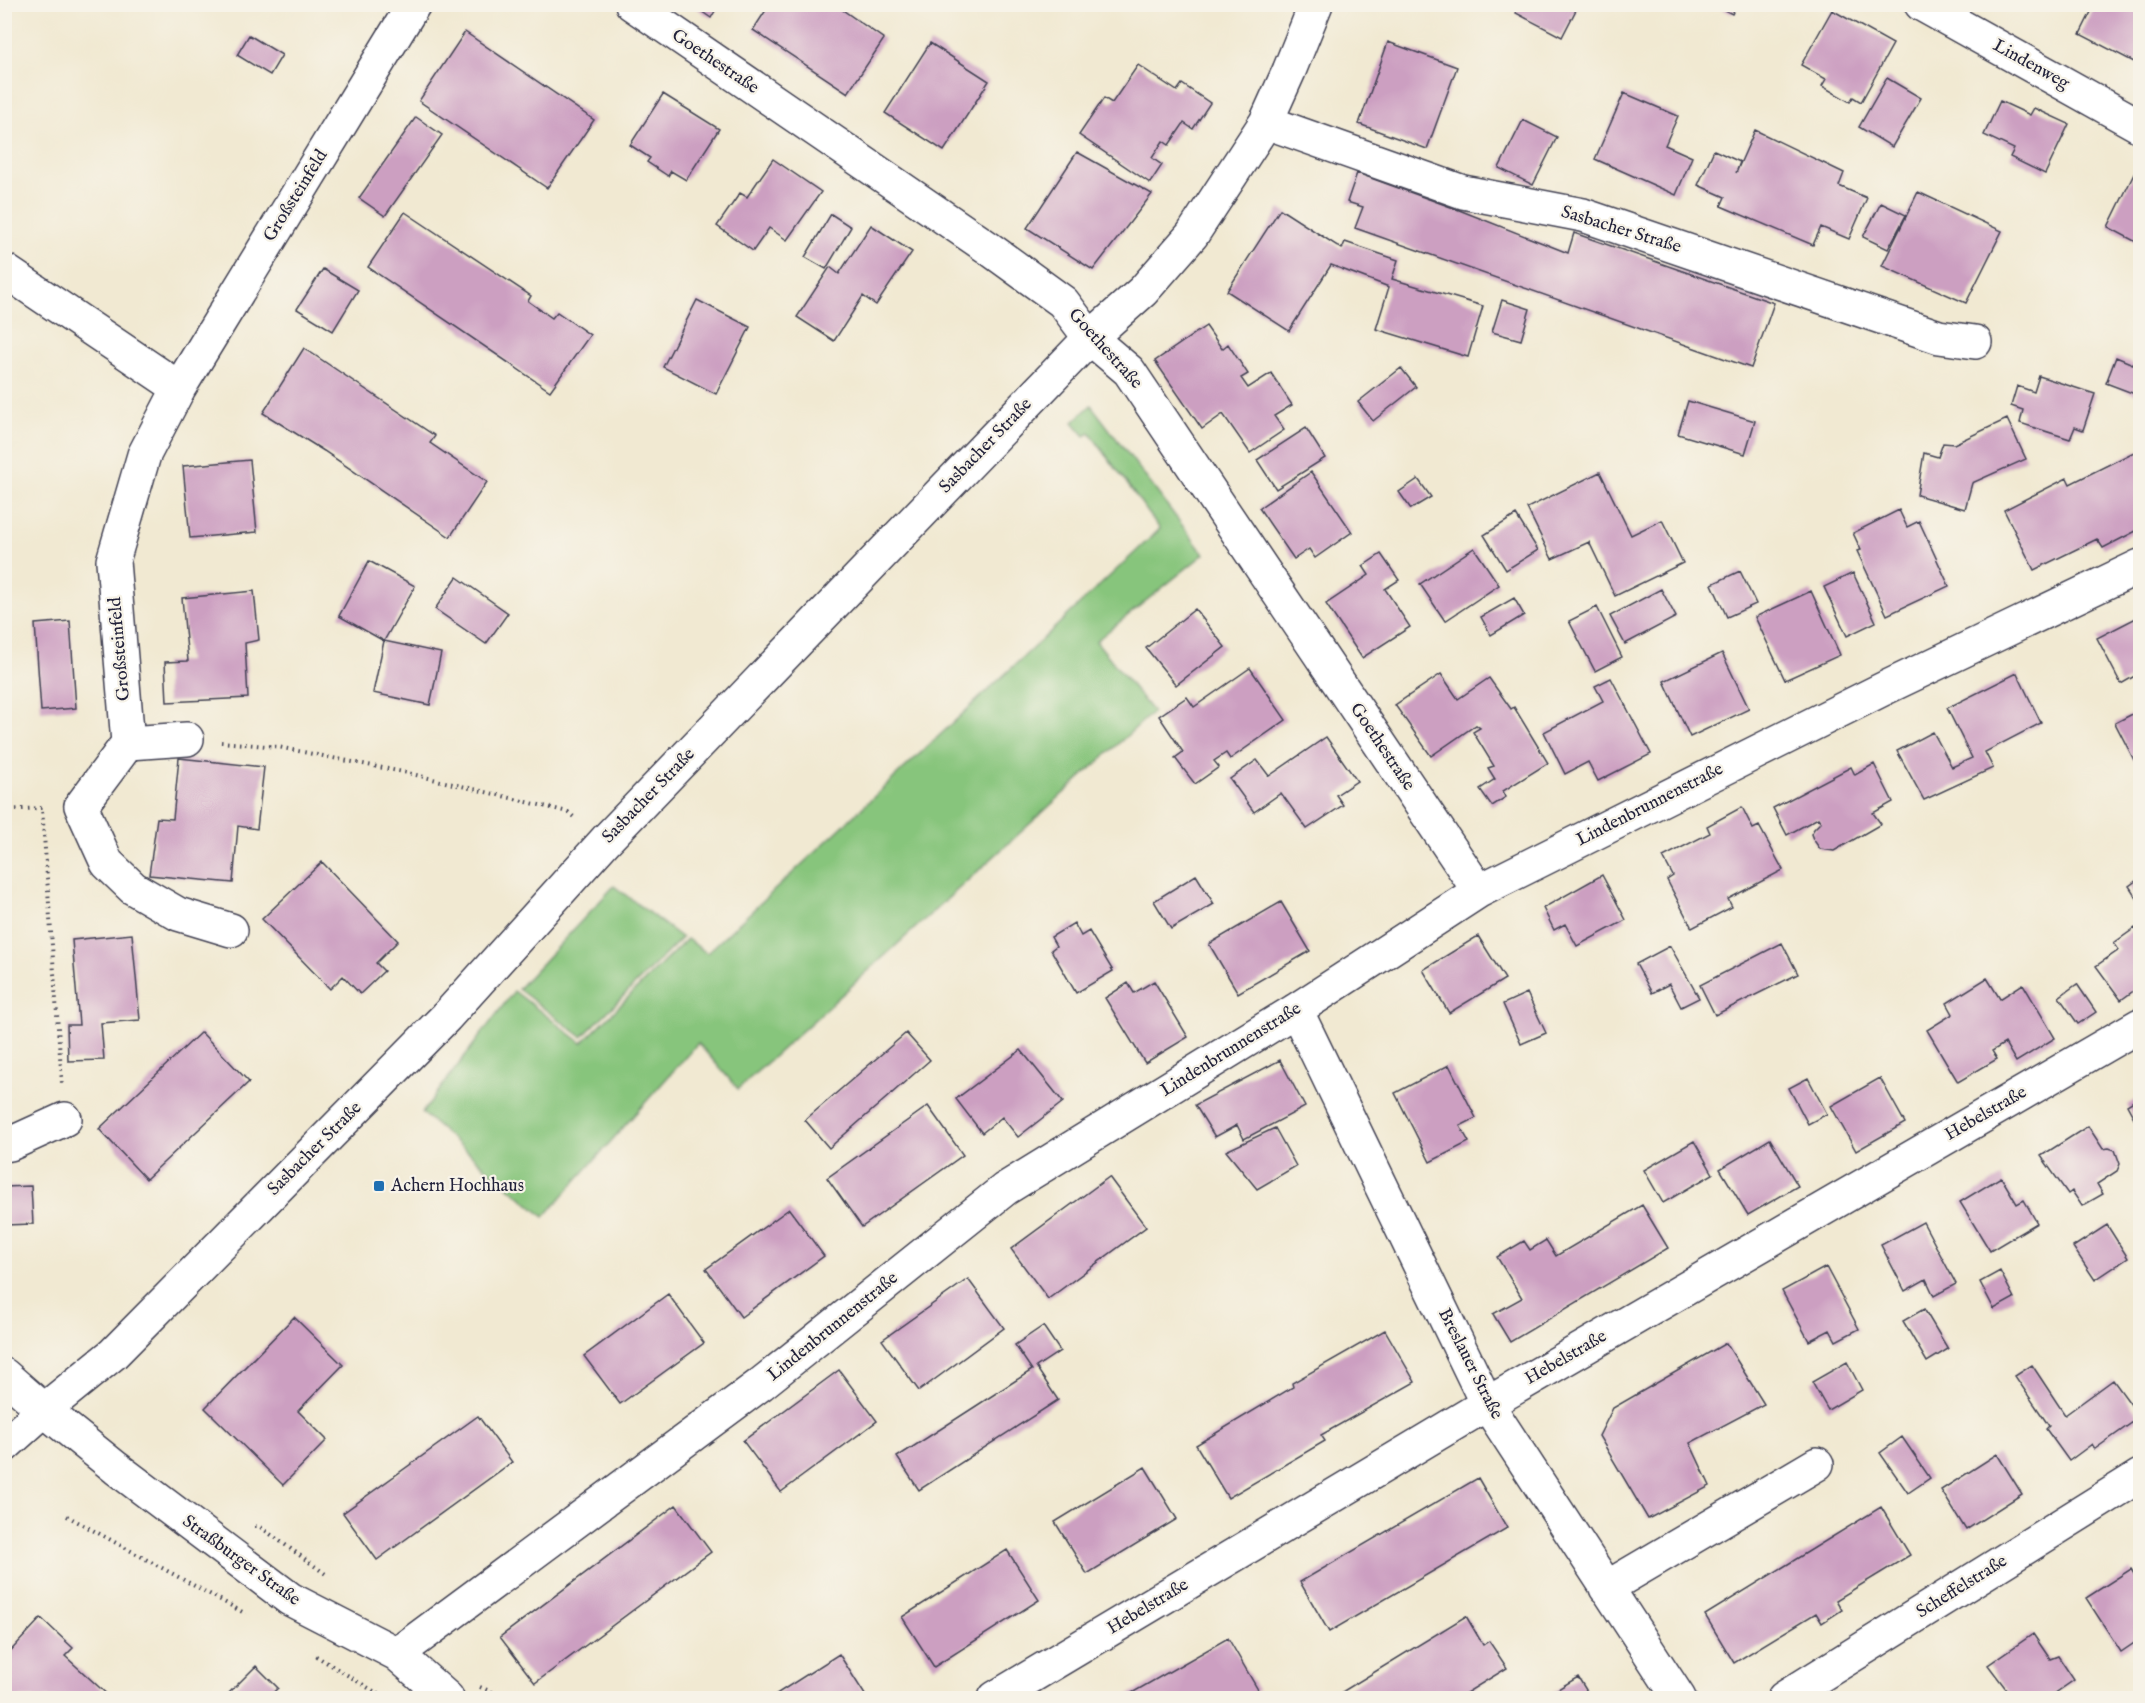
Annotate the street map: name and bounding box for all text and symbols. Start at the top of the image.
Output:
street label: Goethestraße [667,24,763,100]
street label: Lindenweg [1989,35,2074,96]
street label: Großsteinfeld [259,145,334,246]
street label: Sasbacher Straße [1558,201,1684,259]
street label: Goethestraße [1063,304,1147,394]
street label: Sasbacher Straße [935,393,1037,499]
street label: Großsteinfeld [104,596,136,702]
street label: Goethestraße [1344,699,1420,795]
street label: Sasbacher Straße [598,743,700,849]
street label: Lindenbrunnenstraße [1573,758,1727,852]
street label: Lindenbrunnenstraße [1156,997,1306,1103]
street label: Hebelstraße [1941,1081,2031,1147]
street label: Sasbacher Straße [263,1097,367,1201]
place label: Achern Hochhaus [390,1175,524,1198]
marker: Achern Hochhaus [372,1179,386,1193]
street label: Lindenbrunnenstraße [763,1267,903,1387]
street label: Breslauer Straße [1432,1305,1508,1423]
street label: Hebelstraße [1521,1325,1611,1391]
street label: Straßburger Straße [177,1510,305,1612]
street label: Scheffelstraße [1912,1550,2012,1624]
street label: Hebelstraße [1103,1574,1193,1640]

